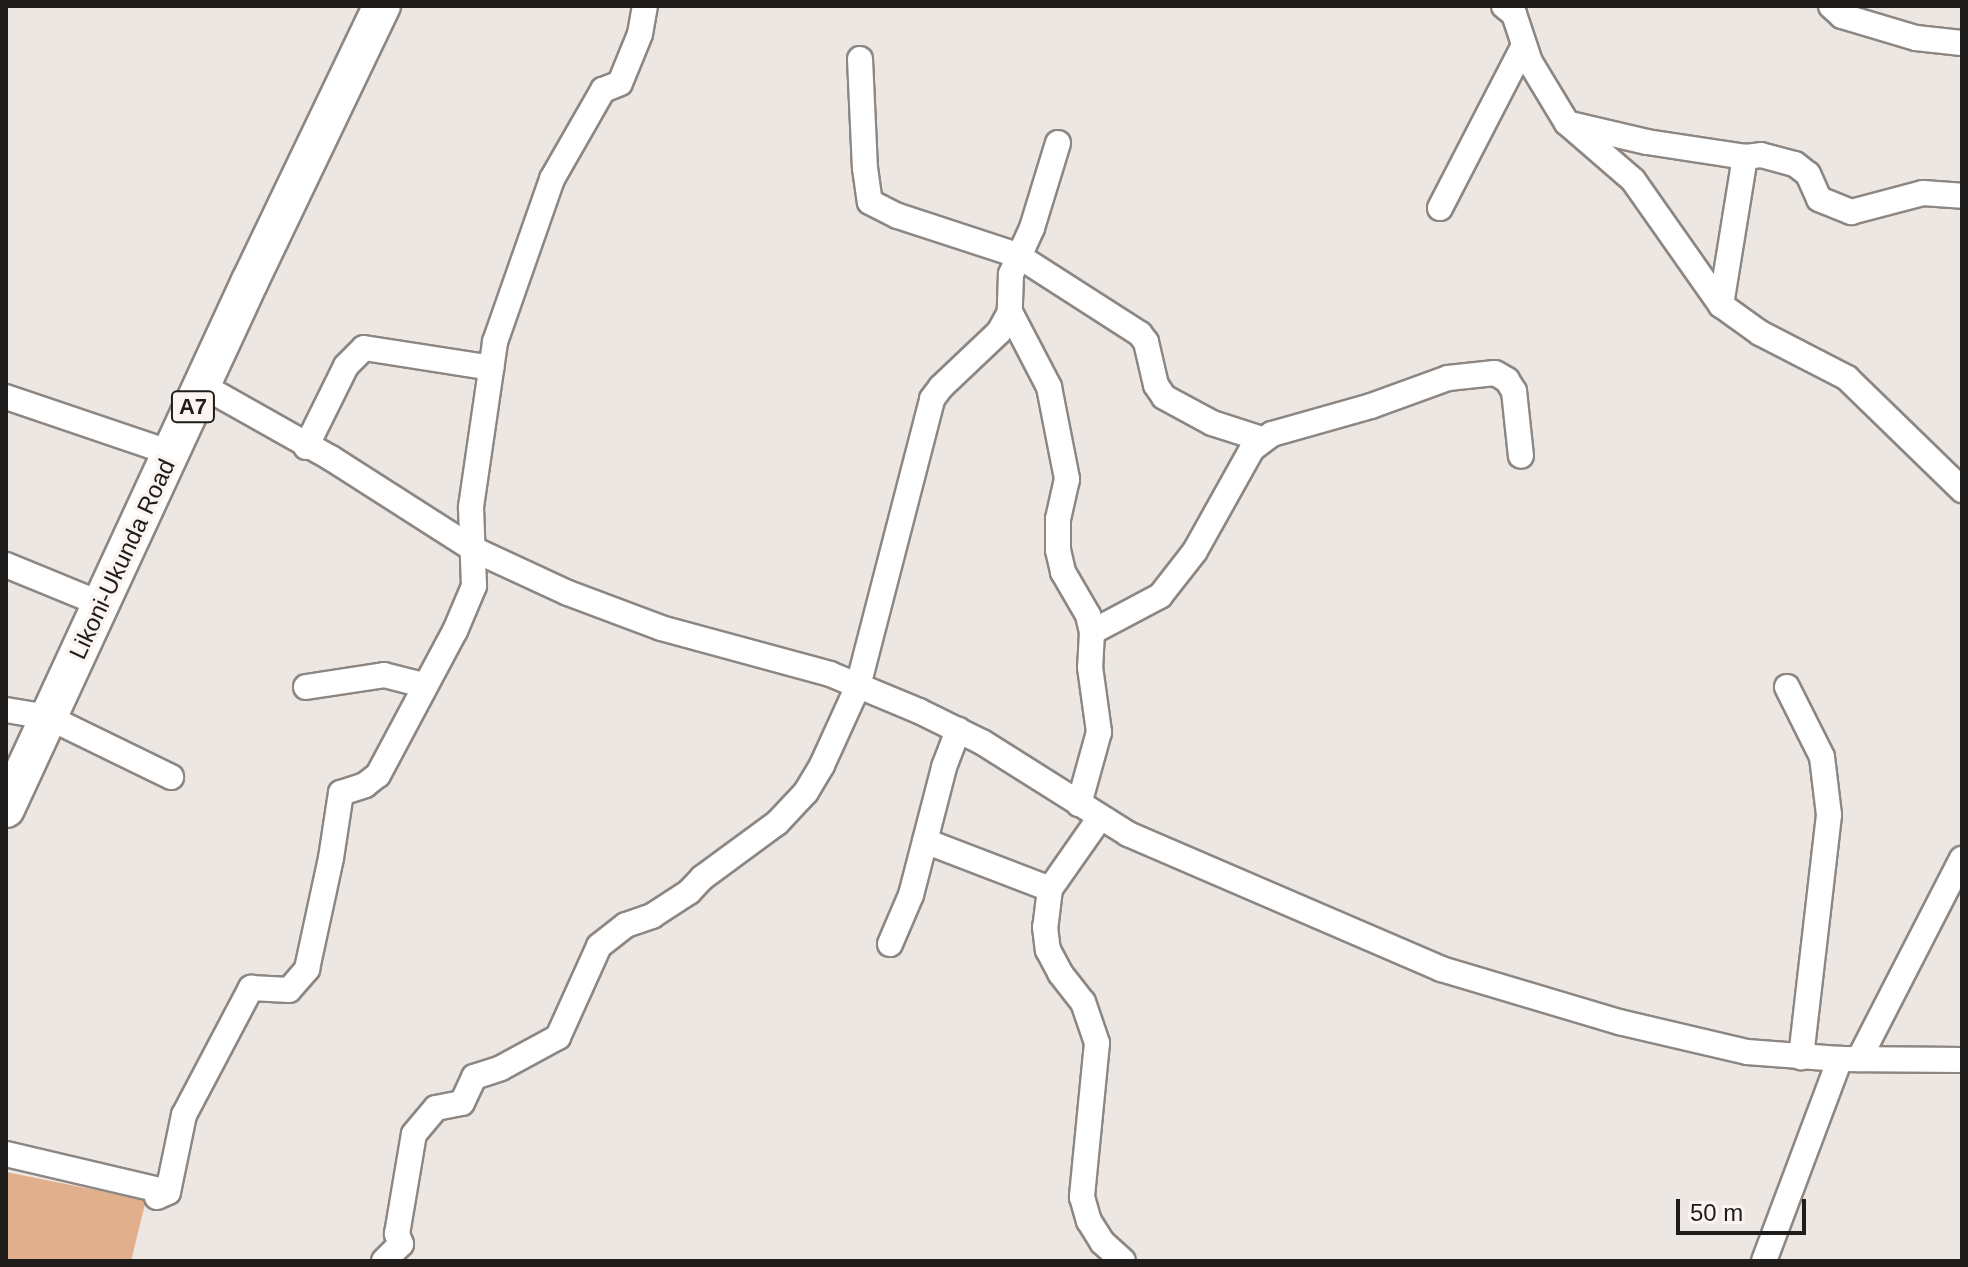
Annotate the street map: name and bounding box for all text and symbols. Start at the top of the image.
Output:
road number: A7 [169,389,217,425]
street label: Likoni-Ukunda Road [63,454,181,664]
scale bar [1680,1183,1810,1233]
text: 50 m [1690,1199,1743,1226]

